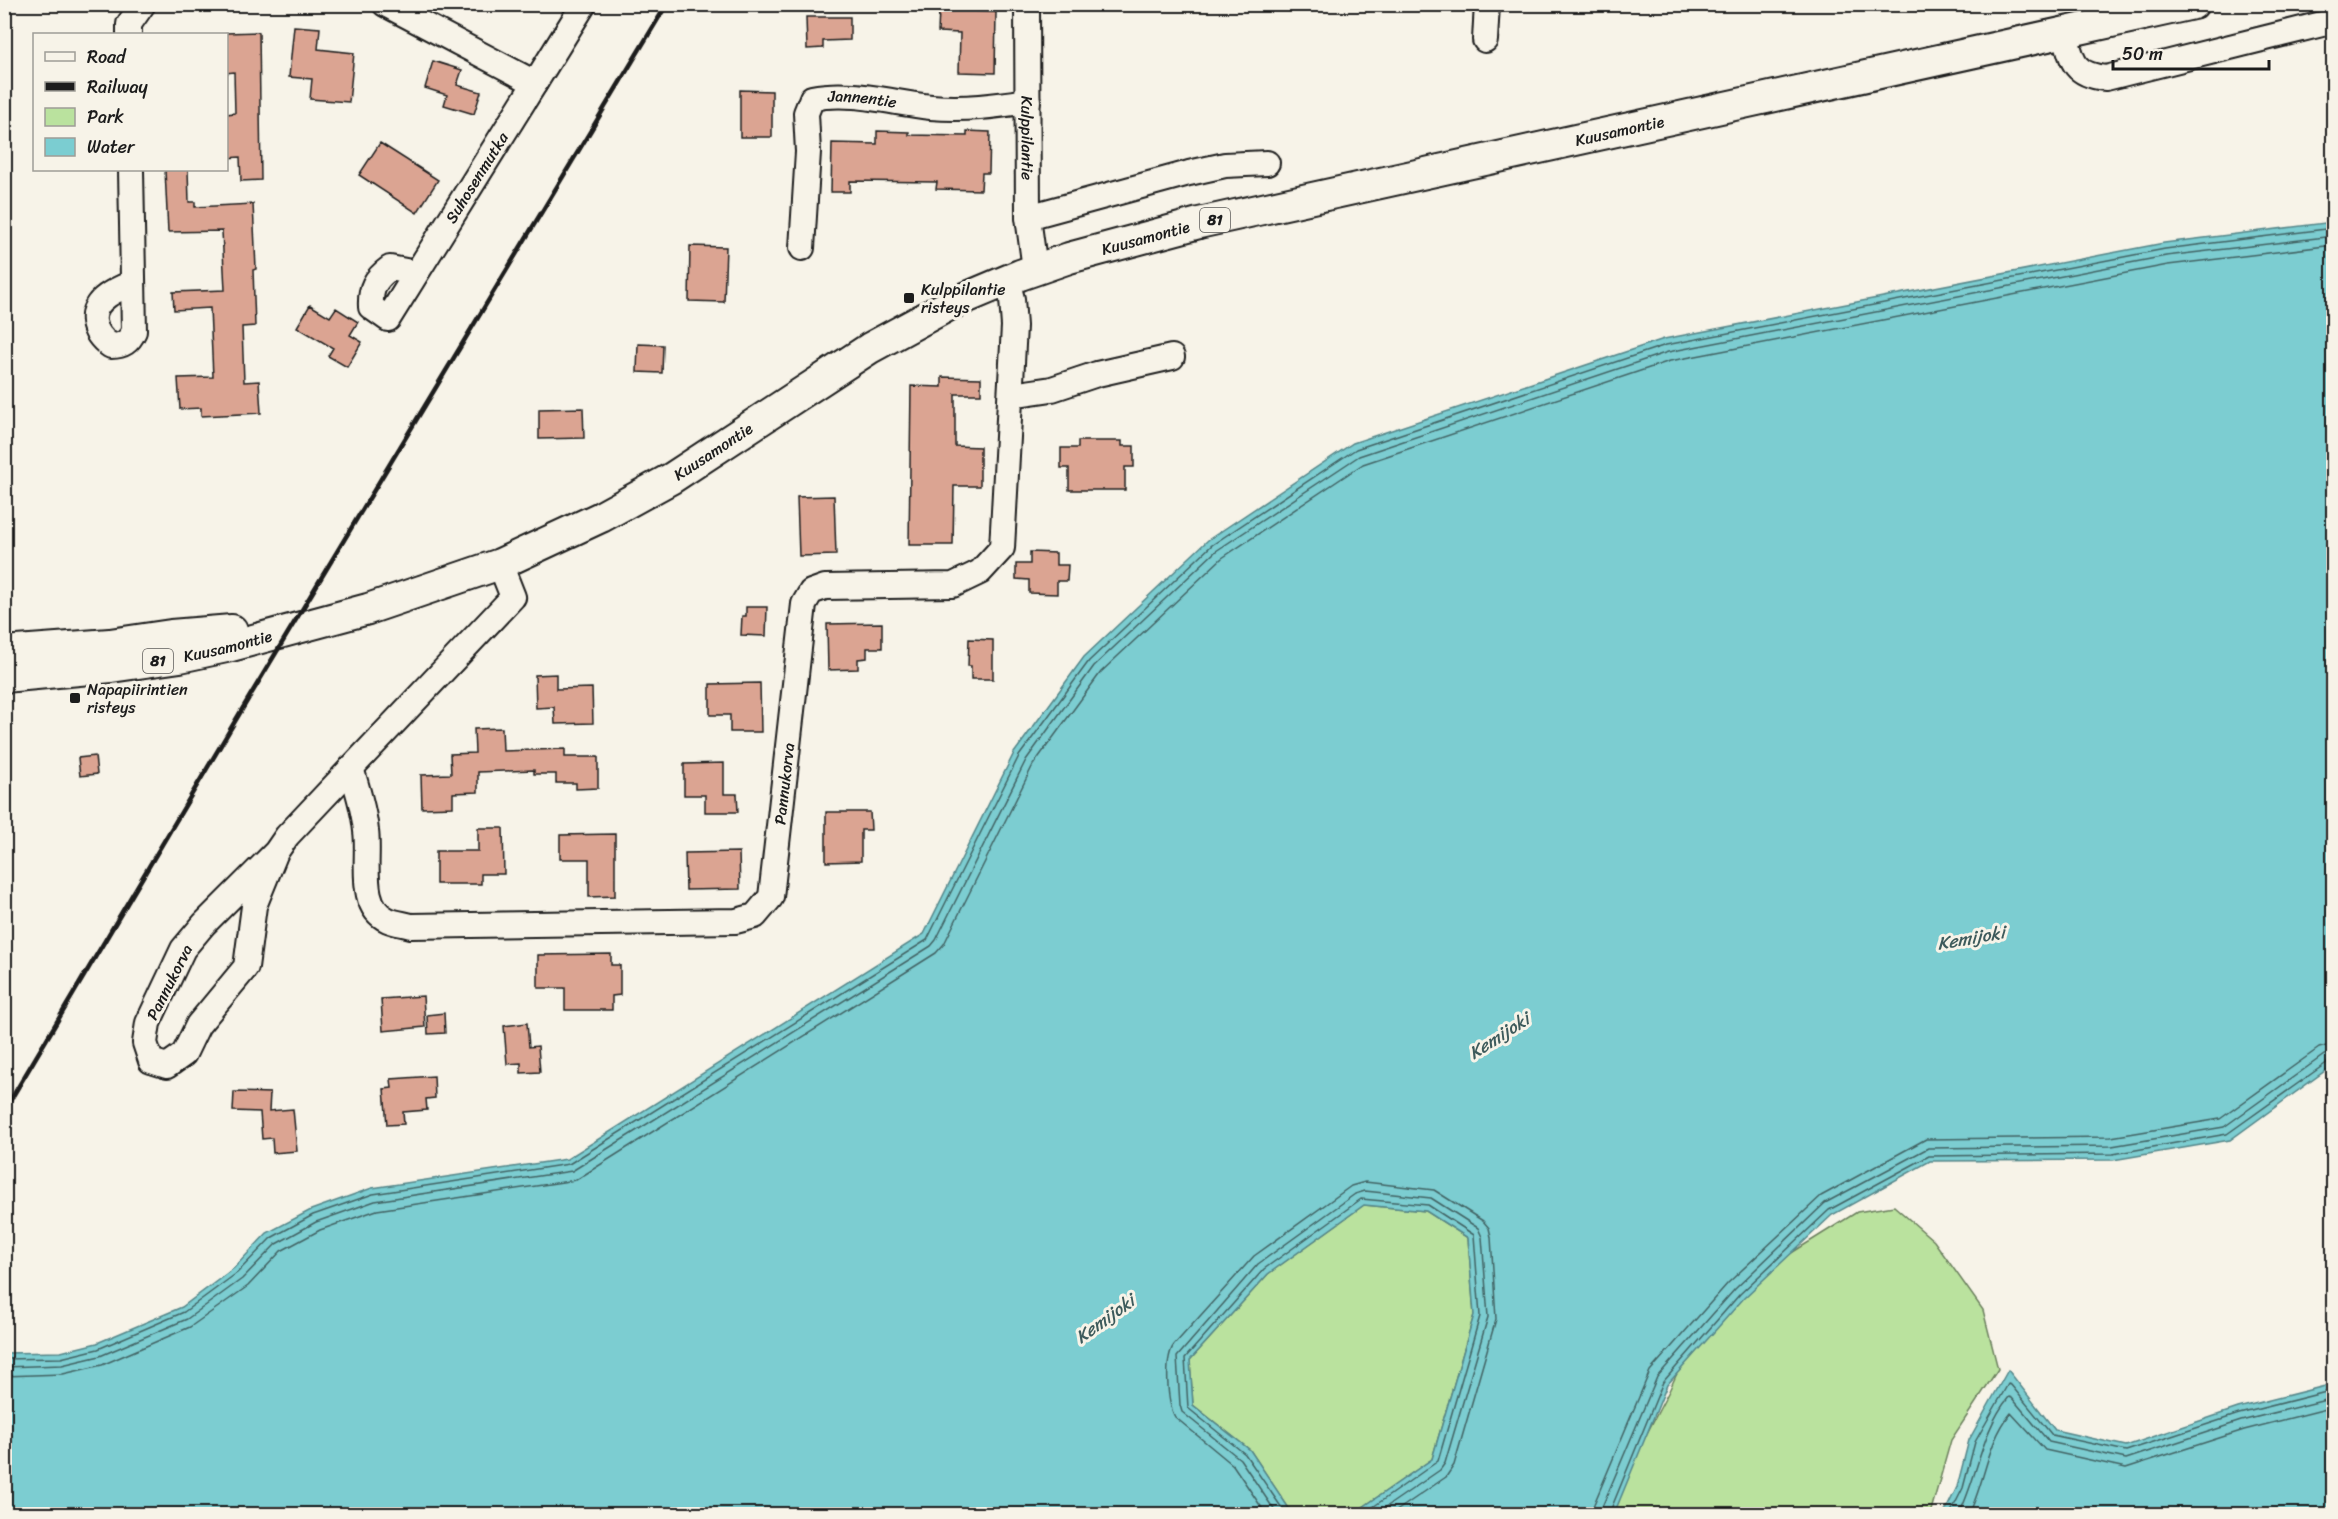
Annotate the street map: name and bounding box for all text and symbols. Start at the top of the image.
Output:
legend [33,33,228,171]
scale bar [2113,33,2269,71]
text: 50 m [2122,38,2163,70]
text: Road [87,41,127,73]
text: Railway [87,71,149,103]
street label: Jannentie [826,81,899,117]
street label: Kulppilantie [1012,96,1042,180]
text: Park [87,101,124,133]
street label: Kuusamontie [1572,107,1667,155]
street label: Suhosenmutka [437,125,517,229]
text: Water [87,131,136,163]
road number: 81 [1200,208,1230,232]
street label: Kuusamontie [1098,212,1193,264]
place label: Kulppilantie risteys [921,275,1005,322]
marker: Kulppilantie risteys [902,291,916,305]
street label: Kuusamontie [667,414,759,489]
street label: Kuusamontie [180,621,276,671]
road number: 81 [143,649,173,673]
place label: Napapiirintien risteys [87,675,188,722]
marker: Napapiirintien risteys [68,691,82,705]
street label: Pannukorva [765,741,803,826]
water label: Kemijoki [1935,916,2011,960]
street label: Pannukorva [138,939,201,1025]
water label: Kemijoki [1462,1002,1540,1068]
water label: Kemijoki [1068,1284,1145,1352]

